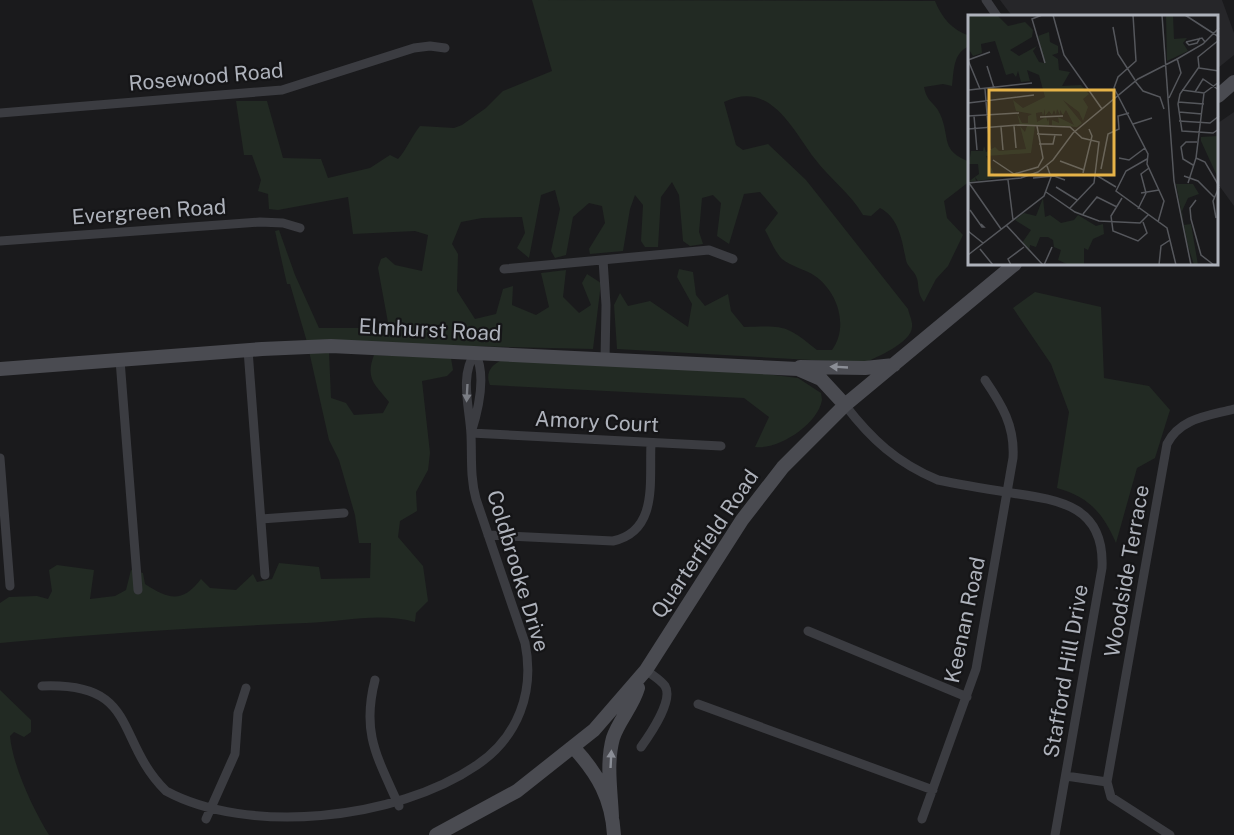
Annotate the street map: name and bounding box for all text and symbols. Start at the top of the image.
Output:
inset map [968,15,1219,266]
street label: Rosewood Road [127,57,284,96]
street label: Evergreen Road [71,194,227,229]
street label: Elmhurst Road [358,313,502,346]
one-way arrow [829,362,848,371]
one-way arrow [463,383,472,402]
street label: Amory Court [534,406,660,437]
street label: Quarterfield Road [646,465,764,623]
street label: Woodside Terrace [1099,483,1154,659]
street label: Coldbrooke Drive [482,487,555,655]
street label: Keenan Road [939,555,990,685]
street label: Stafford Hill Drive [1038,582,1093,760]
one-way arrow [606,749,615,768]

